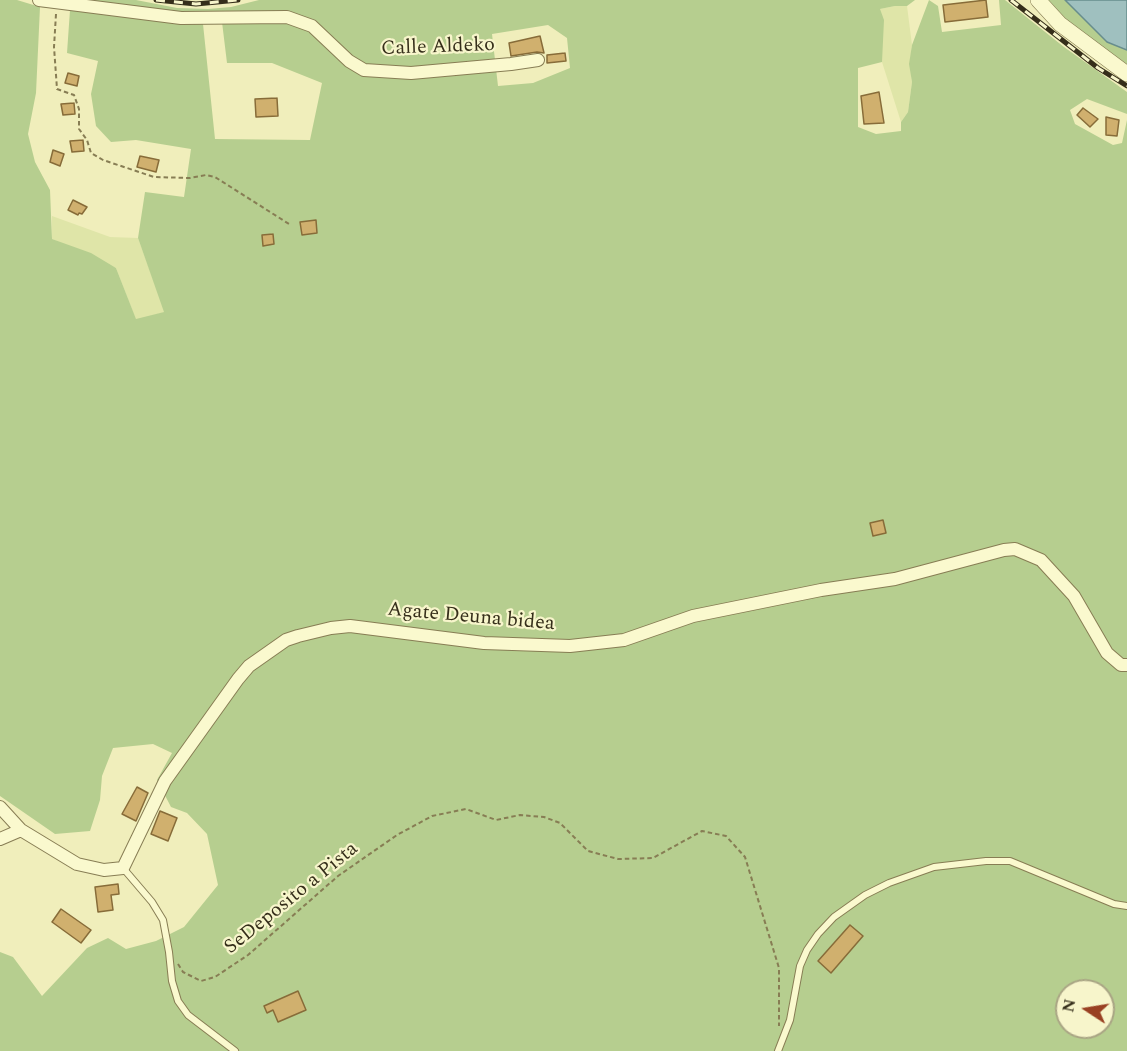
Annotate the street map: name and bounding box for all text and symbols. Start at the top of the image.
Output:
street label: Calle Aldeko [381,34,495,62]
street label: Agate Deuna bidea [386,599,556,637]
street label: SeDeposito a Pista [220,838,364,960]
north arrow [1055,979,1115,1039]
text: N [1056,997,1082,1015]

